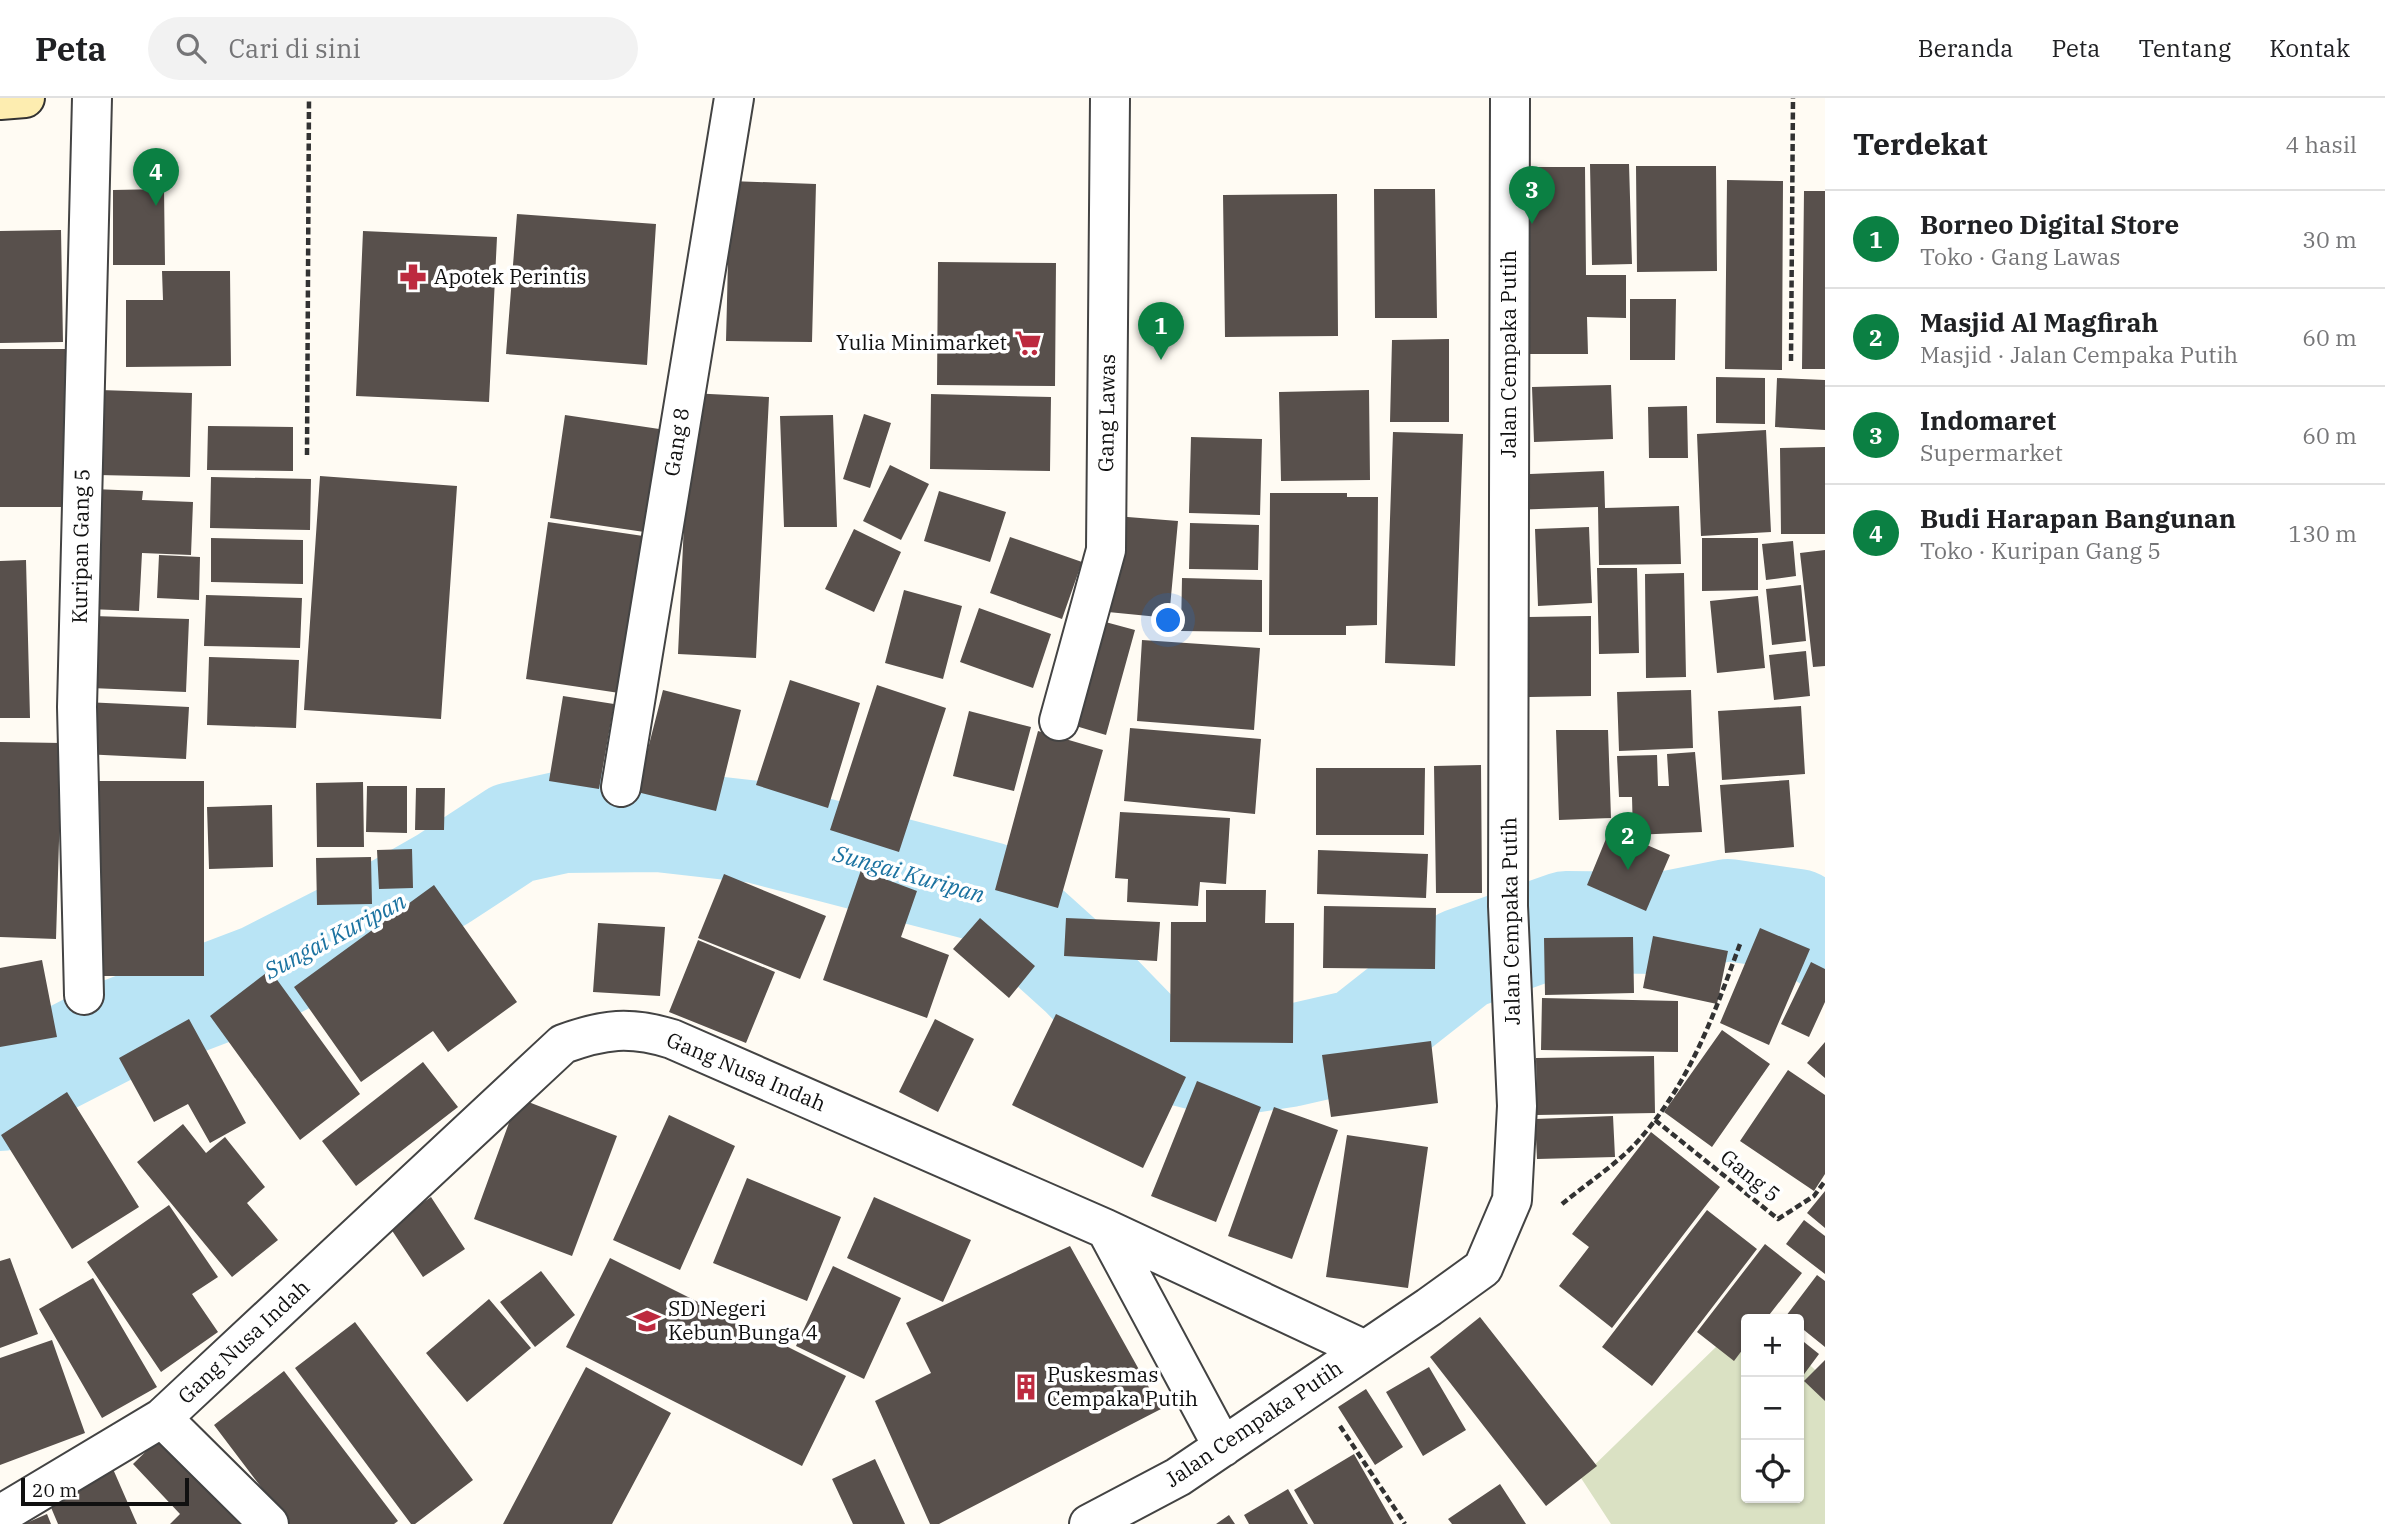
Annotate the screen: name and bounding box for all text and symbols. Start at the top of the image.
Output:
search box [148,17,638,80]
text: Peta [35,27,106,70]
icon: search [172,29,210,67]
text: Cari di sini [228,31,361,65]
text: Beranda [1918,32,2013,64]
text: Peta [2051,32,2100,64]
text: Tentang [2138,32,2231,64]
text: Kontak [2269,32,2350,64]
text: Terdekat [1853,124,1988,163]
text: 4 hasil [2286,129,2357,159]
pin: 4 [133,148,179,206]
pin: 3 [1509,166,1555,224]
text: Borneo Digital Store [1920,207,2179,241]
text: 1 [1869,224,1883,254]
text: 30 m [2302,224,2357,254]
text: Toko · Gang Lawas [1920,241,2121,271]
street label: Jalan Cempaka Putih [1494,250,1522,458]
pharmacy icon: Apotek Perintis [398,262,428,292]
place label: Apotek Perintis [434,262,587,290]
pin: 1 [1138,302,1184,360]
text: Masjid Al Magfirah [1920,305,2158,339]
text: 2 [1869,322,1883,352]
text: 60 m [2302,322,2357,352]
place label: Yulia Minimarket [836,328,1007,356]
supermarket icon: Yulia Minimarket [1013,328,1043,358]
text: Masjid · Jalan Cempaka Putih [1920,339,2238,369]
street label: Gang Lawas [1091,354,1121,472]
text: Indomaret [1920,403,2056,437]
street label: Gang 8 [657,406,695,478]
text: 3 [1869,420,1883,450]
text: 60 m [2302,420,2357,450]
text: Supermarket [1920,437,2063,467]
street label: Kuripan Gang 5 [65,468,95,624]
text: Budi Harapan Bangunan [1920,501,2236,535]
text: 4 [1869,518,1883,548]
text: 130 m [2288,518,2357,548]
text: Toko · Kuripan Gang 5 [1920,535,2161,565]
your location [1151,603,1185,637]
pin: 2 [1605,812,1651,870]
street label: Jalan Cempaka Putih [1494,817,1526,1025]
water label: Sungai Kuripan [829,837,988,909]
water label: Sungai Kuripan [258,885,410,985]
street label: Gang Nusa Indah [662,1025,830,1117]
street label: Gang 5 [1715,1143,1786,1208]
street label: Gang Nusa Indah [171,1273,315,1410]
place label: SD Negeri Kebun Bunga 4 [668,1294,818,1346]
school or university icon: SD Negeri Kebun Bunga 4 [632,1306,662,1336]
map controls [1741,1314,1804,1503]
button: + [1741,1314,1804,1377]
street label: Jalan Cempaka Putih [1159,1353,1348,1493]
place label: Puskesmas Cempaka Putih [1047,1360,1198,1412]
building icon: Puskesmas Cempaka Putih [1011,1372,1041,1402]
button: − [1741,1377,1804,1440]
button: locate [1741,1440,1804,1503]
scale bar [21,1475,189,1507]
text: 20 m [32,1478,77,1502]

